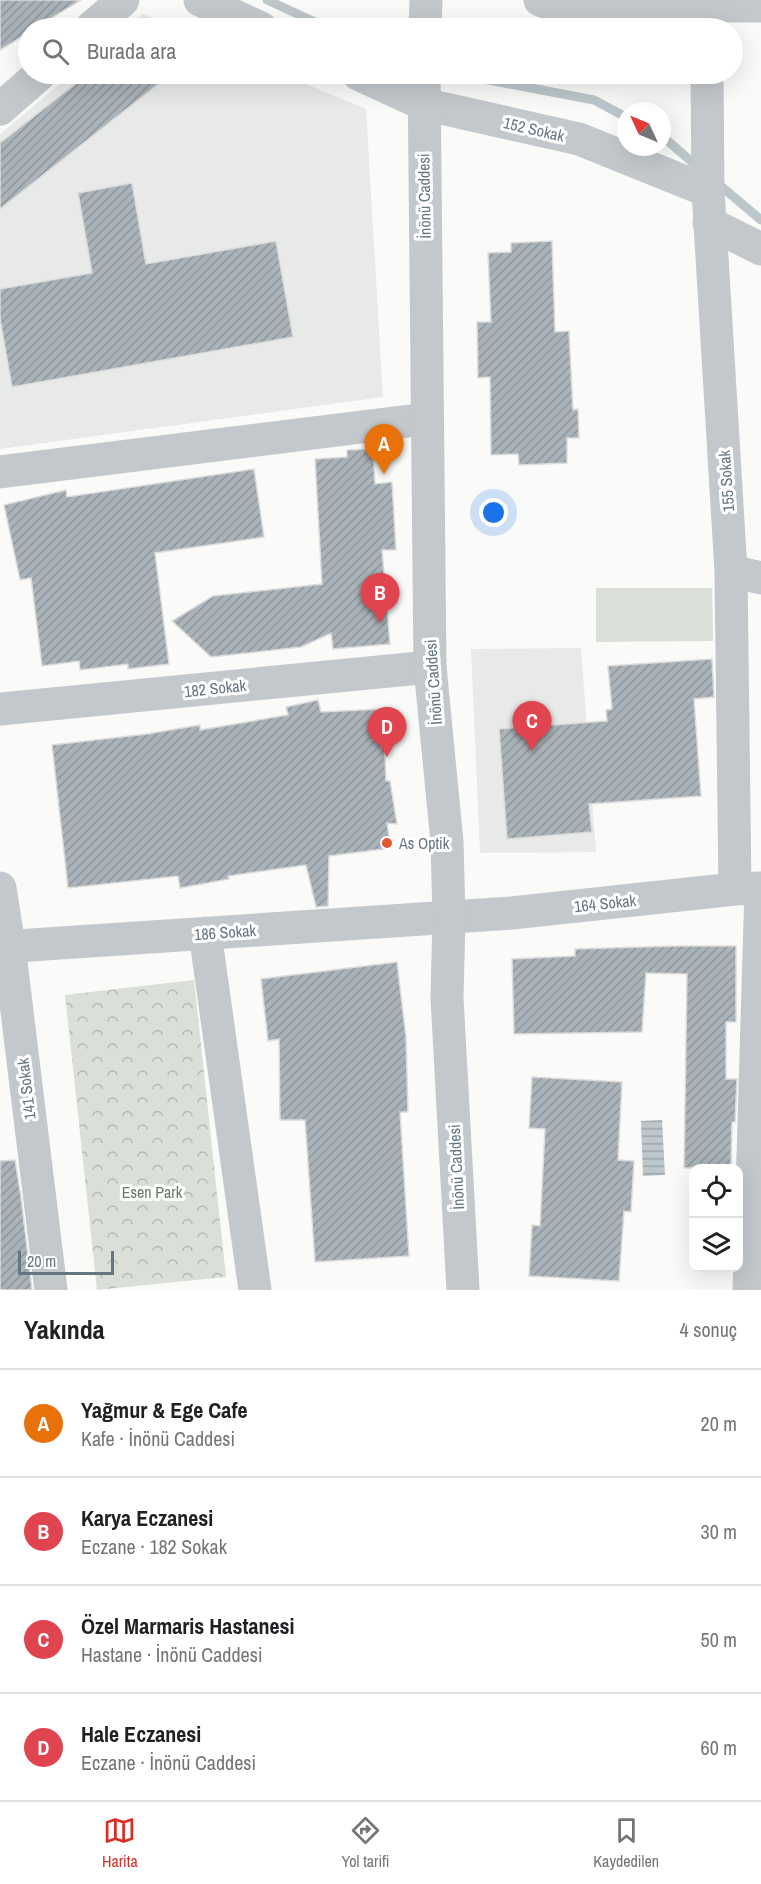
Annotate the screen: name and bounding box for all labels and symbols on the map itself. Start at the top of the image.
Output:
north arrow [617,102,671,156]
street label: 152 Sokak [501,111,567,147]
street label: İnönü Caddesi [412,153,436,239]
pin: A [364,424,404,474]
street label: 155 Sokak [713,449,739,513]
your location [479,498,508,527]
pin: B [360,574,400,623]
street label: İnönü Caddesi [419,639,447,725]
street label: 182 Sokak [183,674,247,702]
pin: C [512,702,552,751]
pin: D [368,708,406,757]
place label: As Optik [398,832,450,854]
marker: As Optik [380,836,394,850]
street label: 164 Sokak [573,889,637,917]
street label: 186 Sokak [193,919,257,945]
street label: 141 Sokak [11,1056,41,1121]
street label: İnönü Caddesi [443,1124,469,1210]
park label: Esen Park [122,1181,183,1203]
scale bar [18,1248,114,1276]

